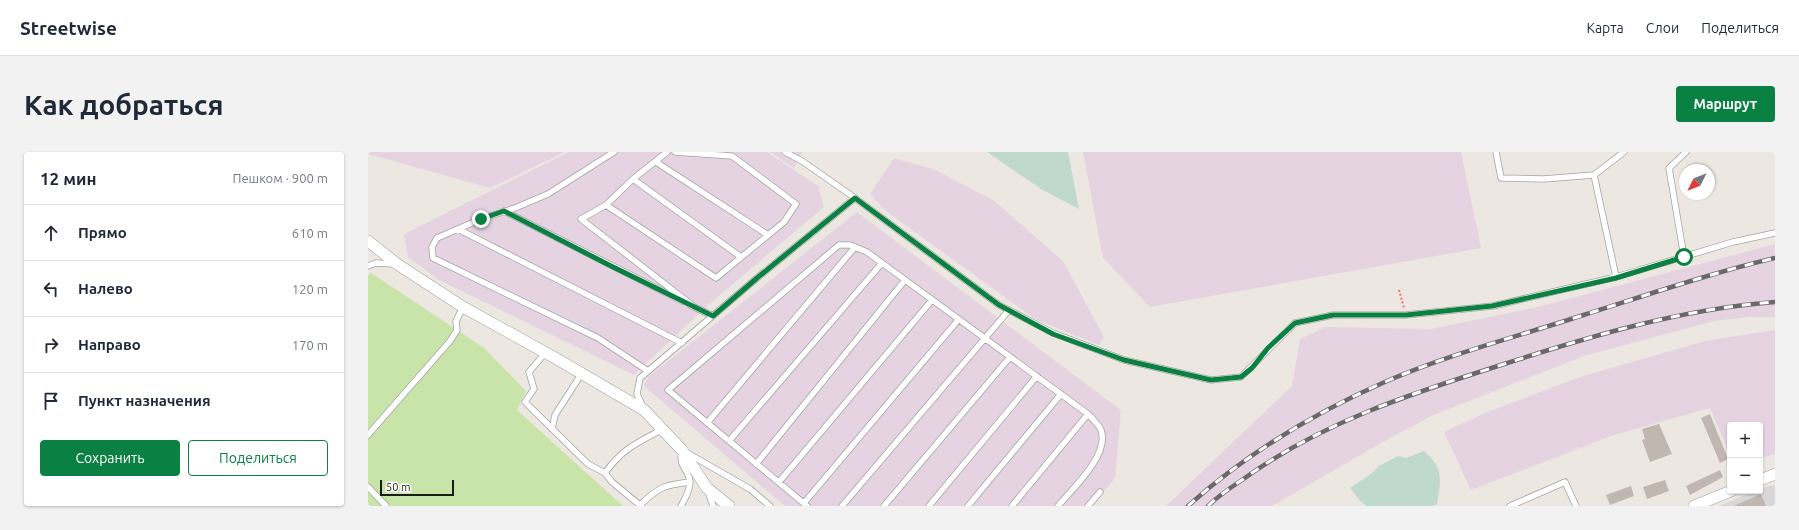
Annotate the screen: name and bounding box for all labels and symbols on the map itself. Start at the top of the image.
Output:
north arrow [1679,164,1715,200]
route end [472,210,490,228]
route start [1675,248,1693,266]
scale bar [380,478,454,497]

